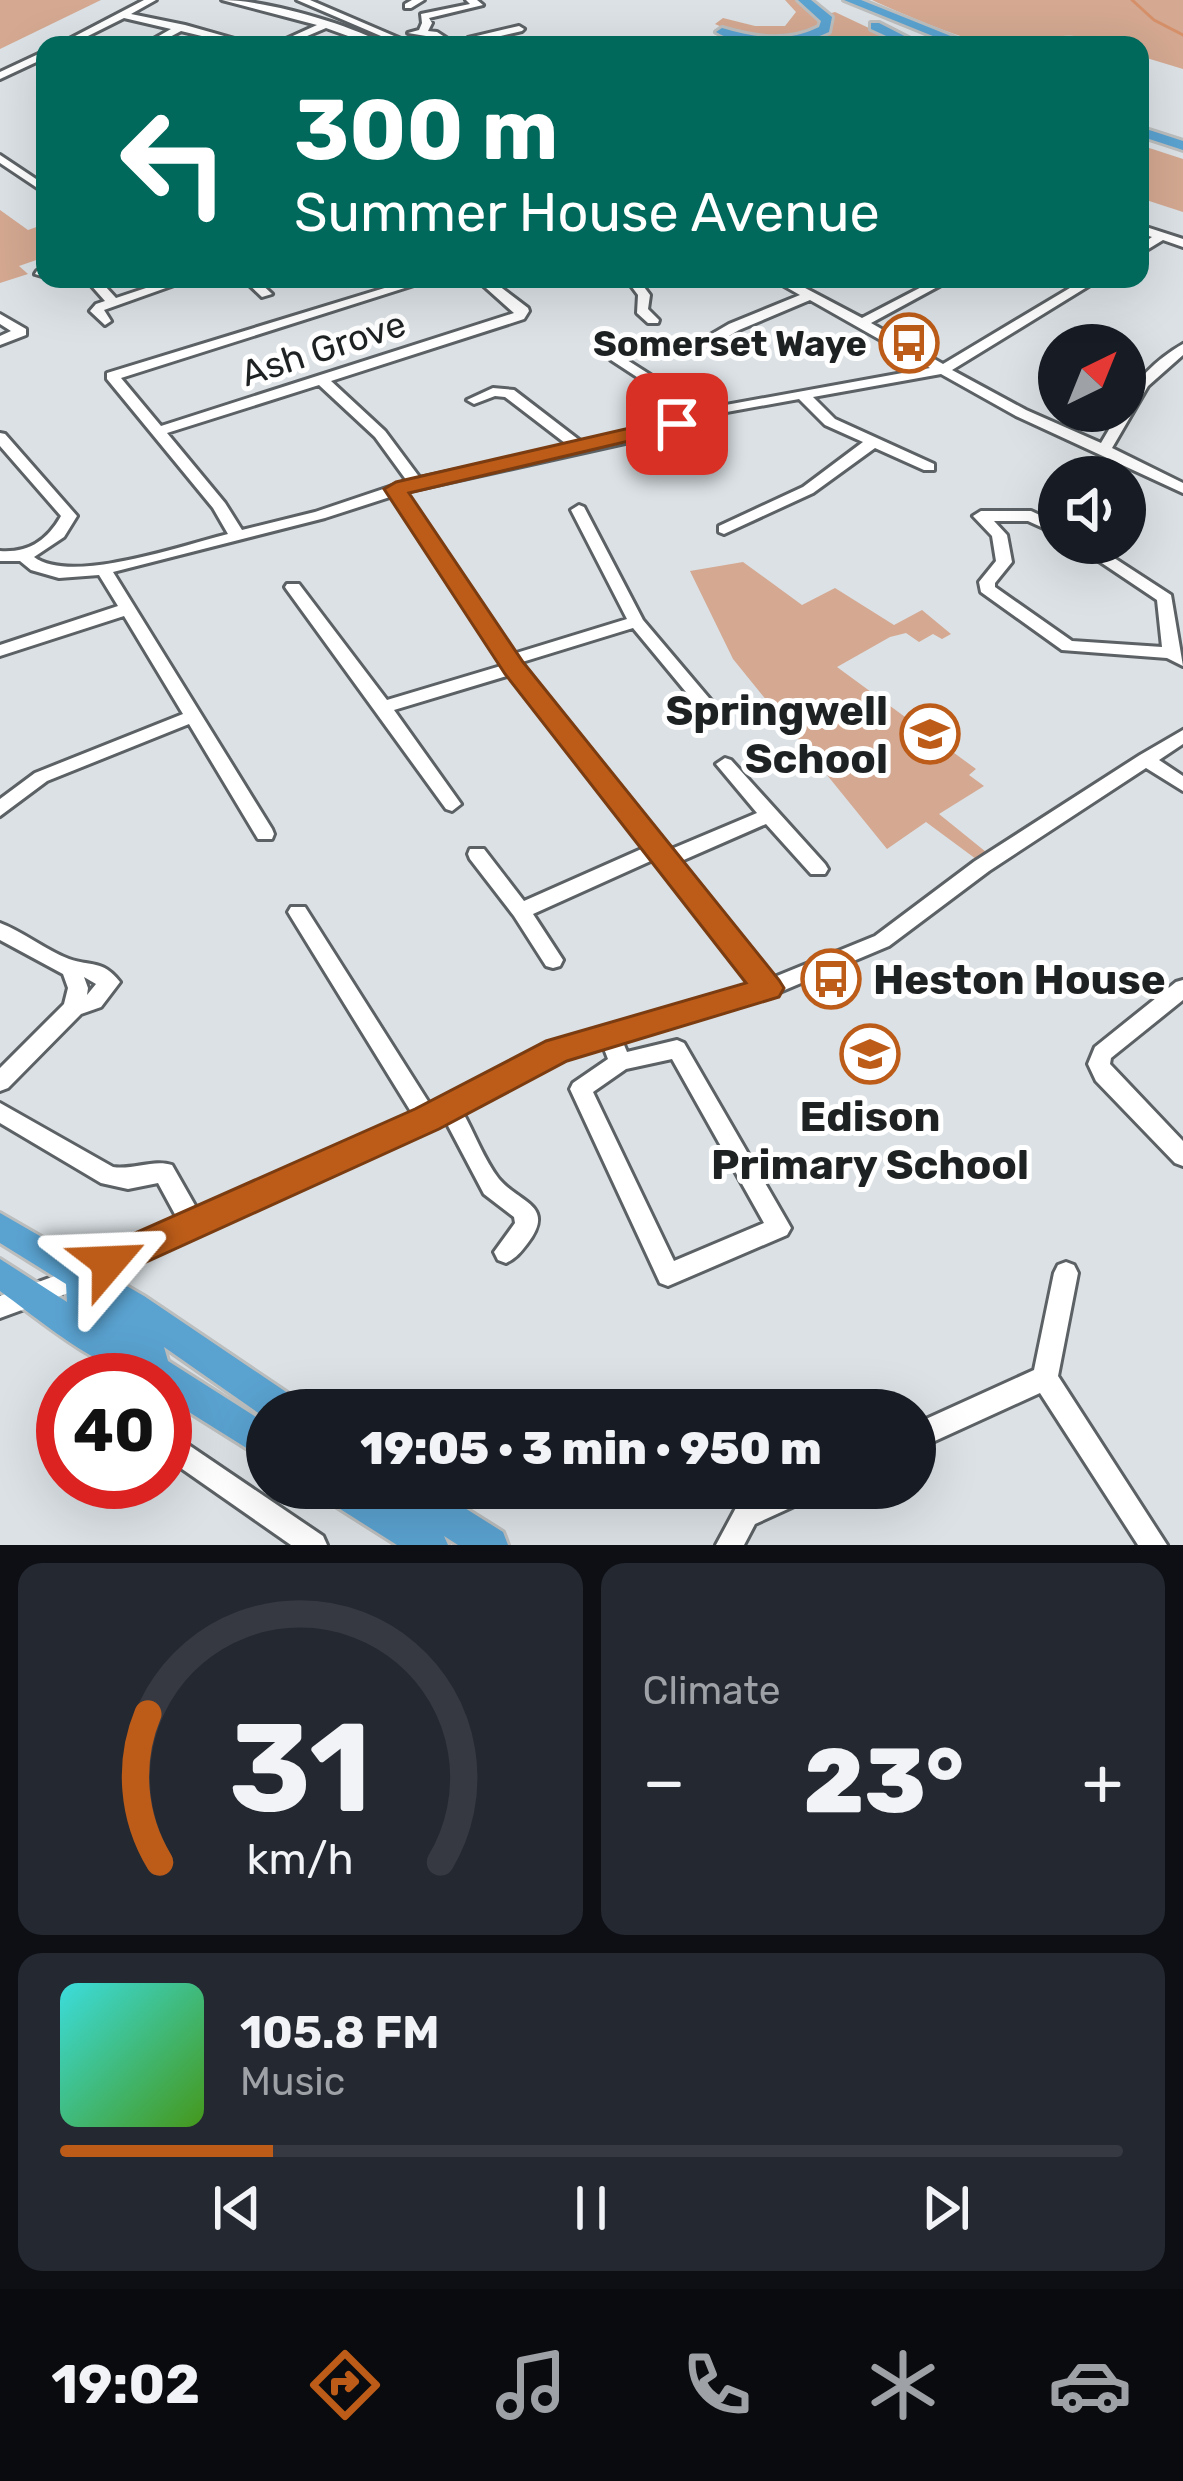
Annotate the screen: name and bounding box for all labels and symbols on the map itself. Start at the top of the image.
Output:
street label: Ash Grove [235,302,411,395]
bus stop icon: Somerset Waye [878,312,940,374]
place label: Somerset Waye [593,322,867,365]
north arrow [1038,324,1146,432]
pin [626,373,728,475]
place label: Springwell School [665,686,888,784]
school or university icon: Springwell School [899,703,961,765]
bus stop icon: Heston House [800,948,862,1010]
place label: Heston House [873,955,1166,1005]
school or university icon: Edison Primary School [839,1023,901,1085]
place label: Edison Primary School [711,1092,1029,1190]
position arrow [46,1199,172,1325]
speed limit sign: 40 [36,1353,192,1509]

